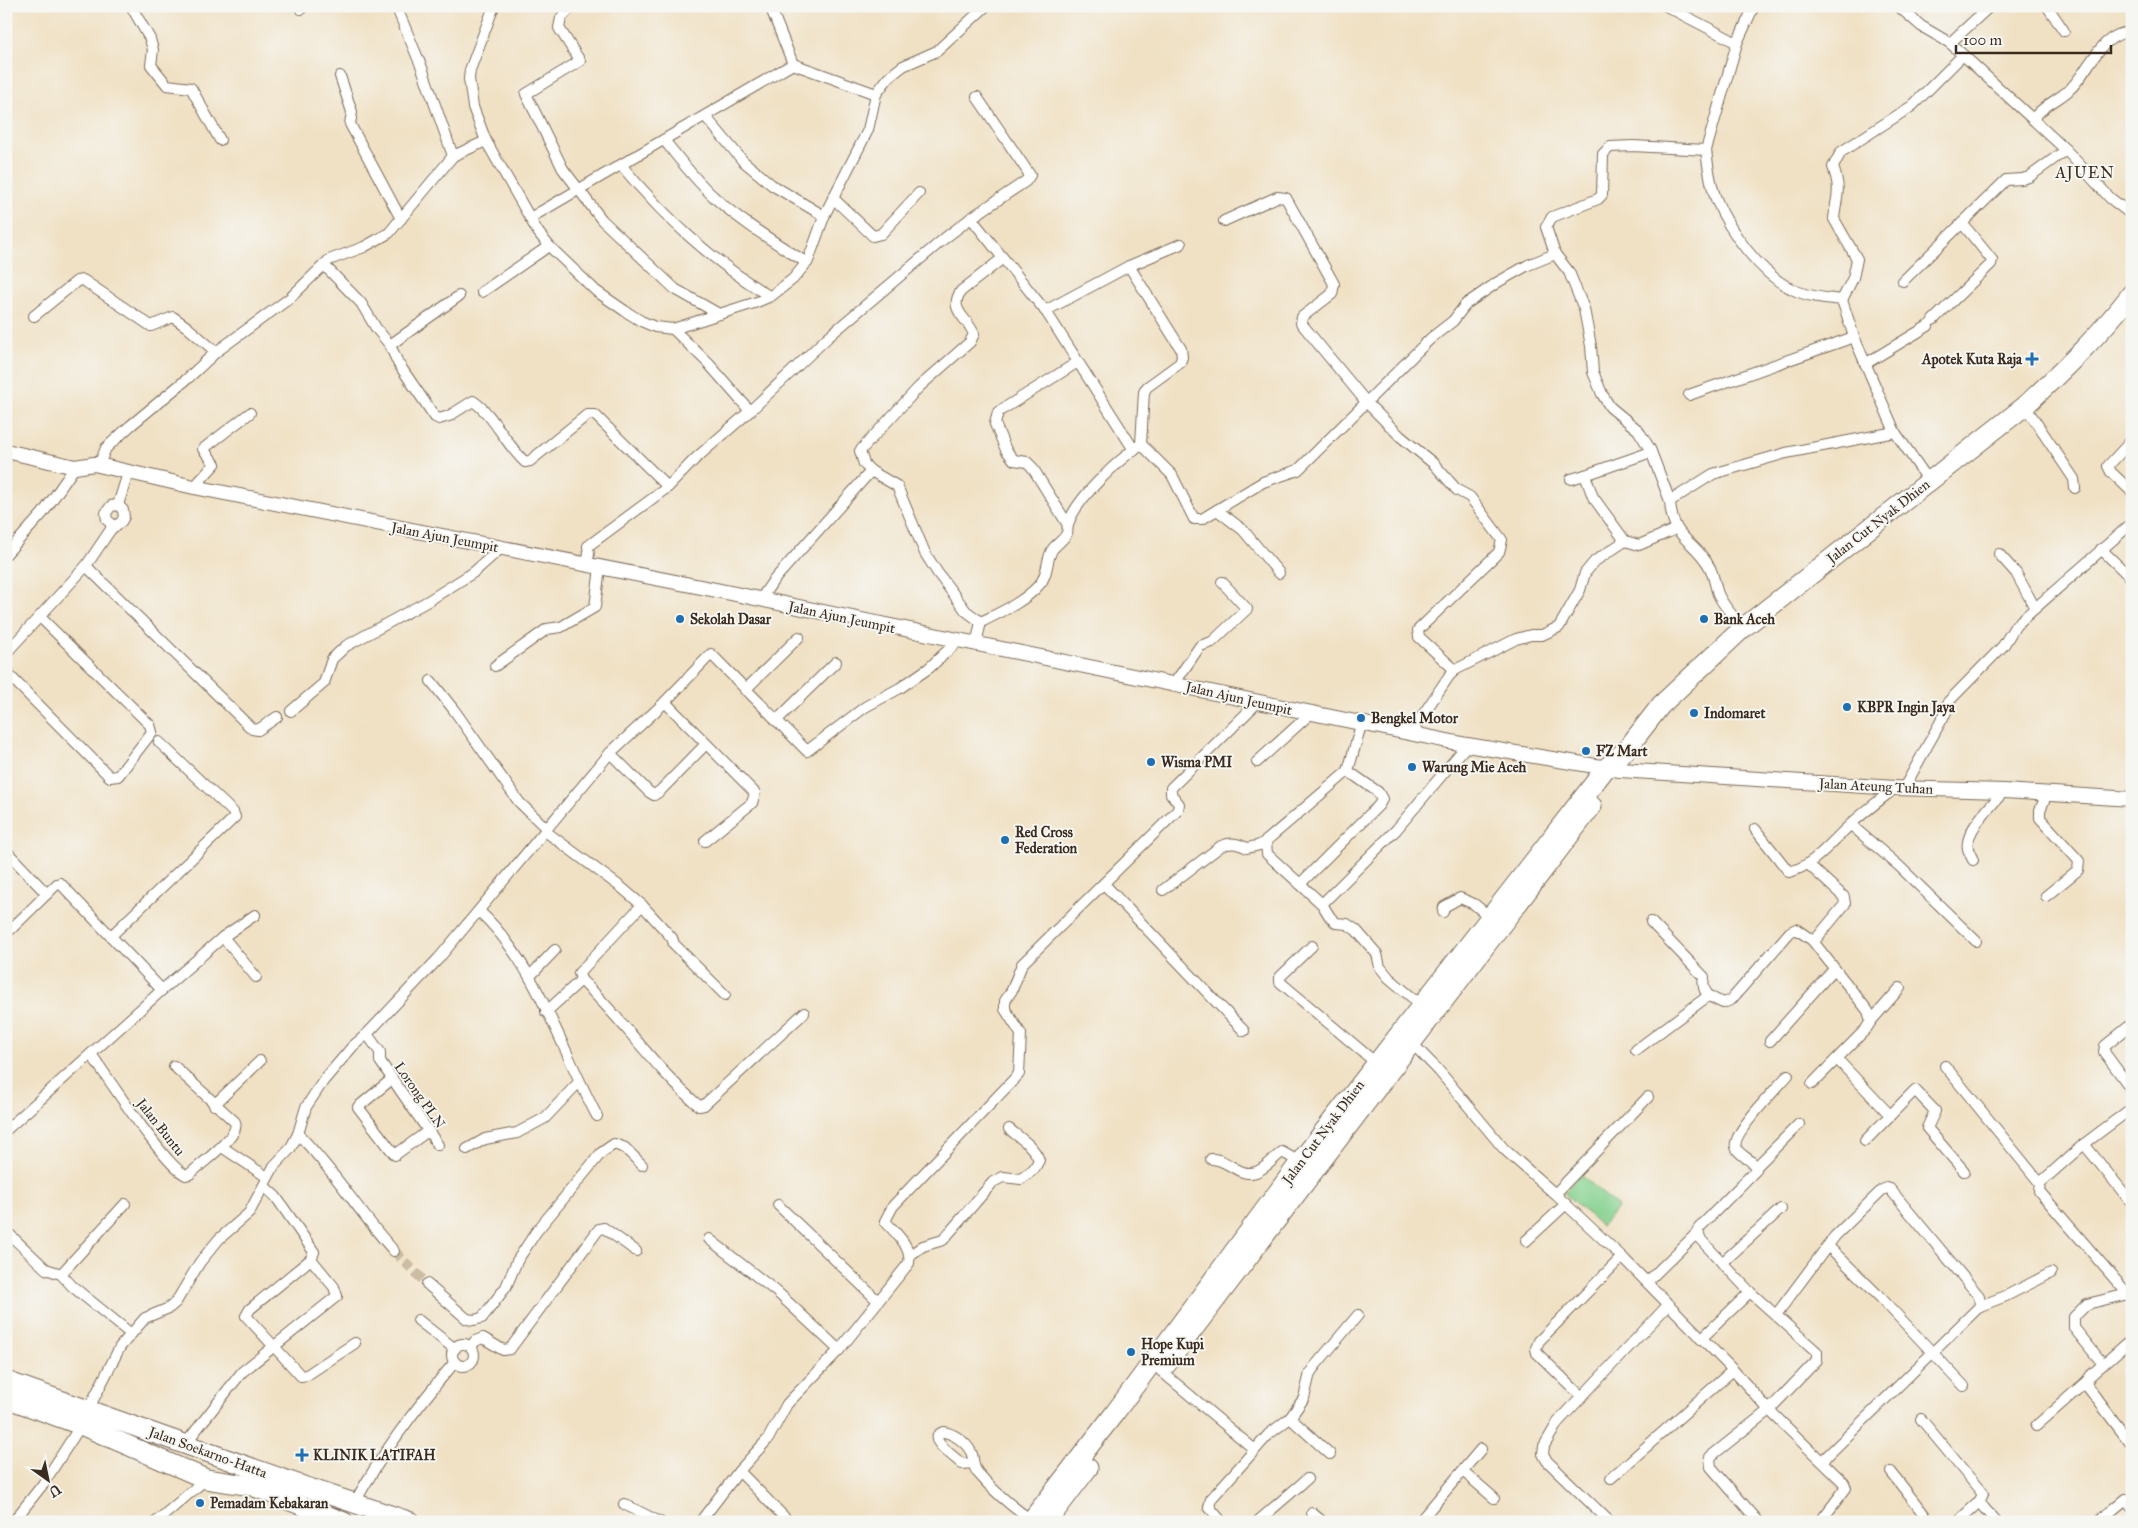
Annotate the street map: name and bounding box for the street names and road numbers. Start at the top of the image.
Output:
street label: Jalan Cut Nyak Dhien [1822,476,1934,569]
street label: Jalan Ajun Jeumpit [388,518,500,557]
street label: Jalan Ajun Jeumpit [785,597,897,638]
street label: Jalan Ajun Jeumpit [1182,678,1294,720]
street label: Jalan Ateung Tuhan [1816,775,1934,799]
street label: Lorong PLN [391,1059,449,1132]
street label: Jalan Cut Nyak Dhien [1277,1077,1369,1190]
street label: Jalan Buntu [131,1094,189,1160]
street label: Jalan Soekarno-Hatta [144,1423,269,1483]

